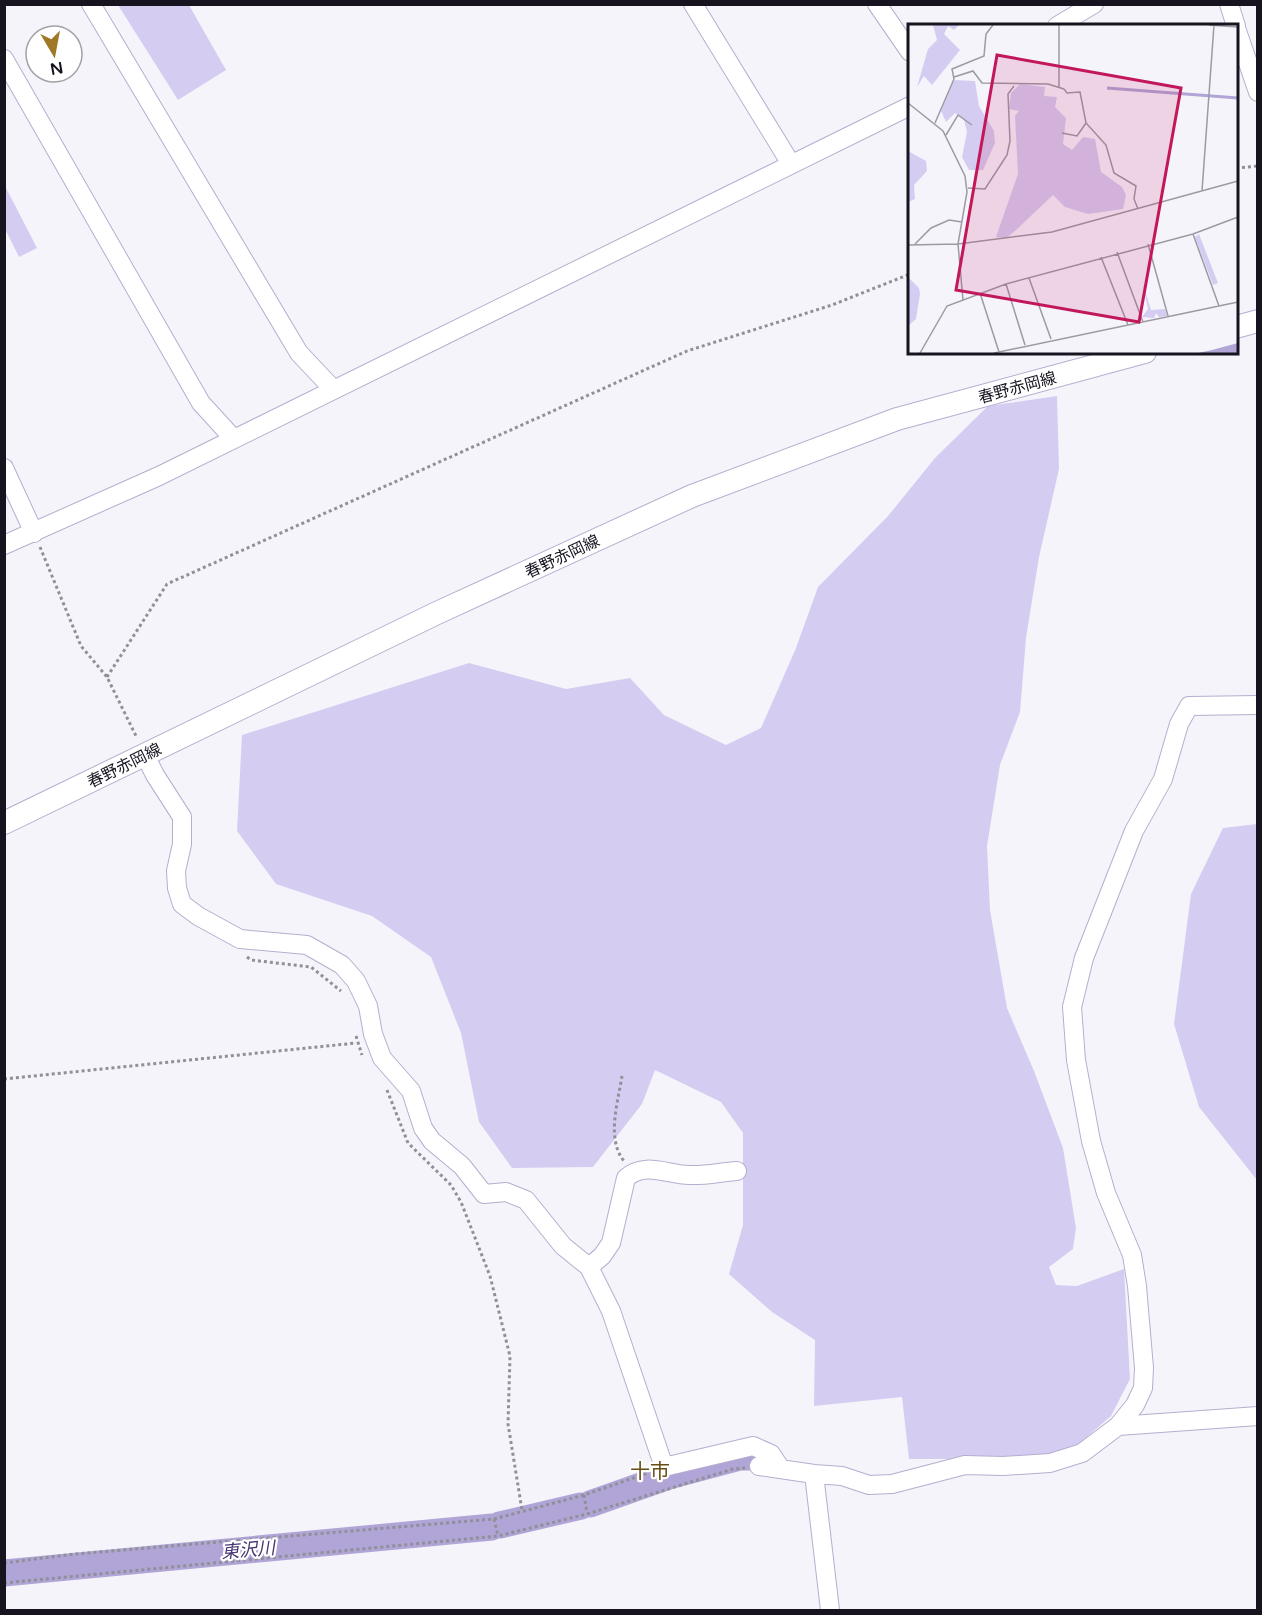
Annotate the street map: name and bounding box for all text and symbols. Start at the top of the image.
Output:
north arrow [24,24,84,84]
inset map [908,24,1238,354]
text: N [48,57,64,79]
street label: 春野赤岡線 [976,368,1058,408]
street label: 春野赤岡線 [522,531,603,583]
street label: 春野赤岡線 [84,739,165,792]
district label: 十市 [630,1460,670,1484]
water label: 東沢川 [220,1537,278,1563]

